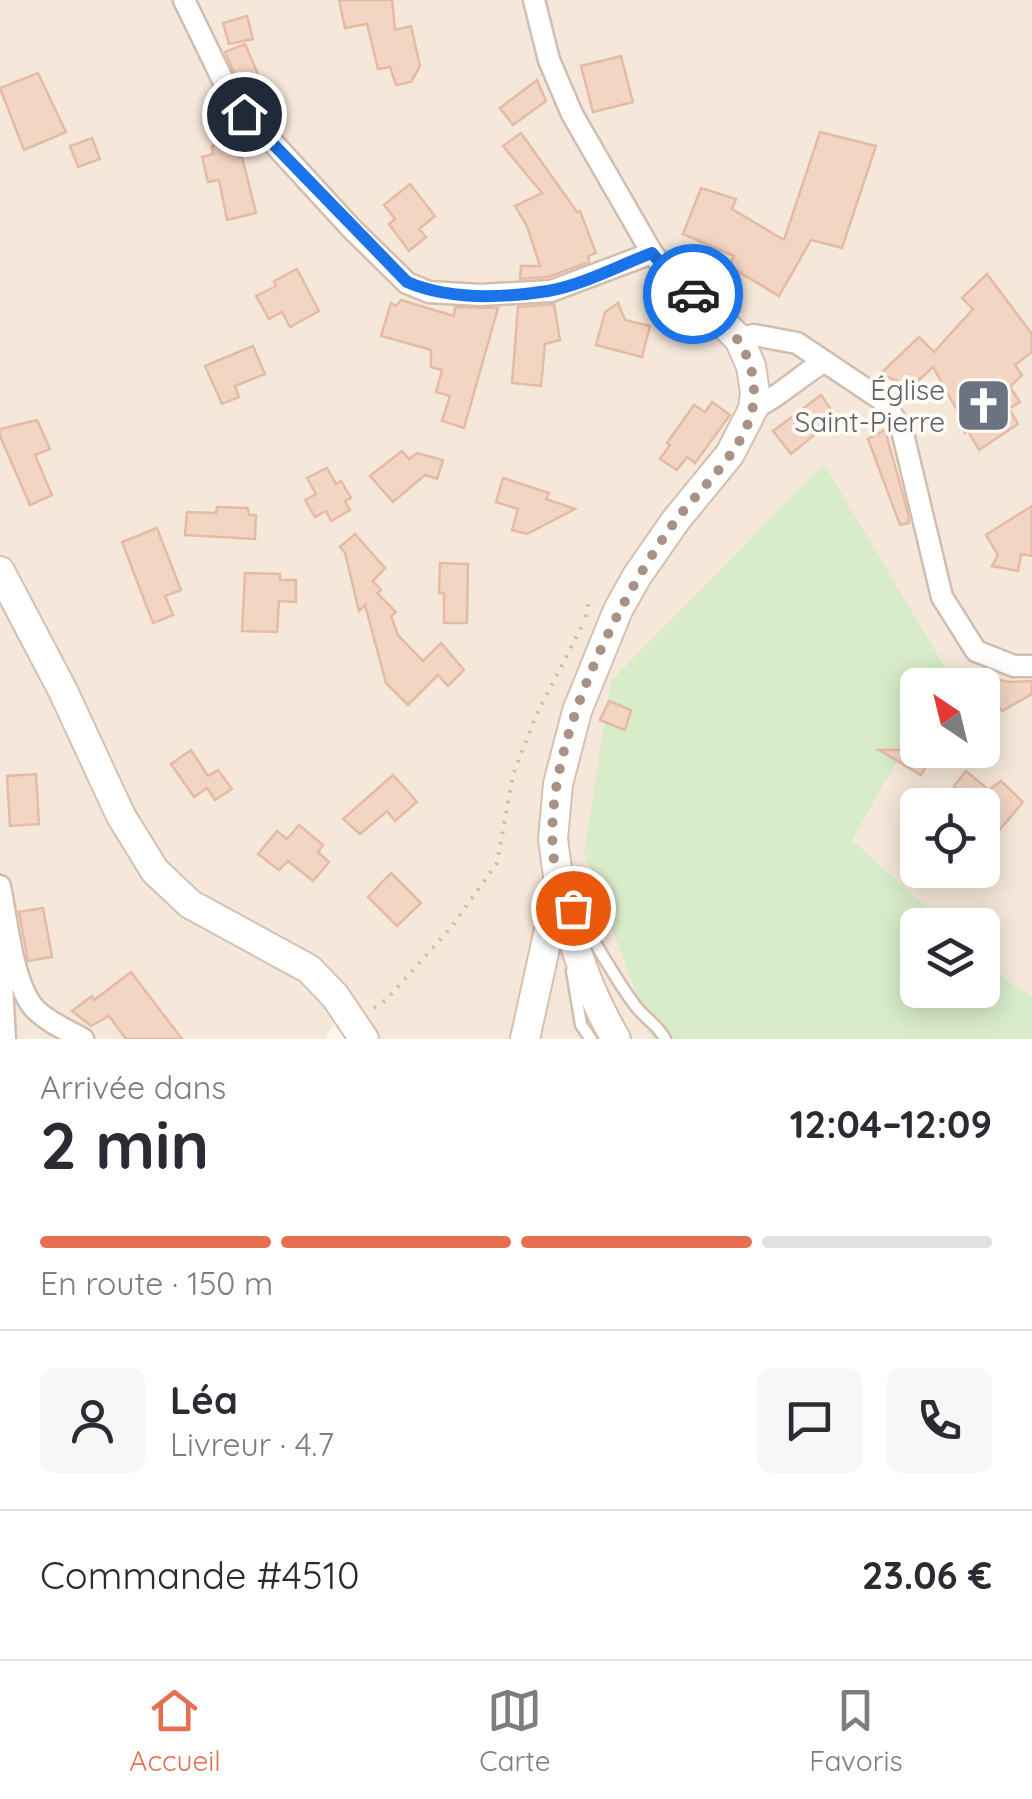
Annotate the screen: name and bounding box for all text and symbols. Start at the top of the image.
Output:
pin [202,72,287,157]
icon: home [217,87,272,142]
courier [643,244,743,344]
icon: car [666,267,721,322]
place label: Église Saint-Pierre [794,372,945,439]
church icon: Église Saint-Pierre [954,375,1014,435]
north arrow [900,668,1000,768]
map controls [900,668,1000,1008]
button: locate [900,788,1000,888]
pin [531,866,616,951]
icon: bag [546,881,601,936]
button: layers [900,908,1000,1008]
text: Arrivée dans [40,1067,226,1107]
text: 12:04–12:09 [790,1100,992,1148]
text: 2 min [40,1104,209,1185]
text: En route · 150 m [40,1263,273,1303]
button: person [40,1368,145,1473]
button: chat [757,1368,862,1473]
button: phone [887,1368,992,1473]
text: Léa [170,1376,238,1424]
text: Livreur · 4.7 [170,1424,334,1464]
text: Commande #4510 [40,1551,360,1599]
text: 23.06 € [862,1551,992,1599]
tab: Accueil [129,1683,221,1778]
tab: Carte [479,1683,551,1778]
tab: Favoris [809,1683,903,1778]

